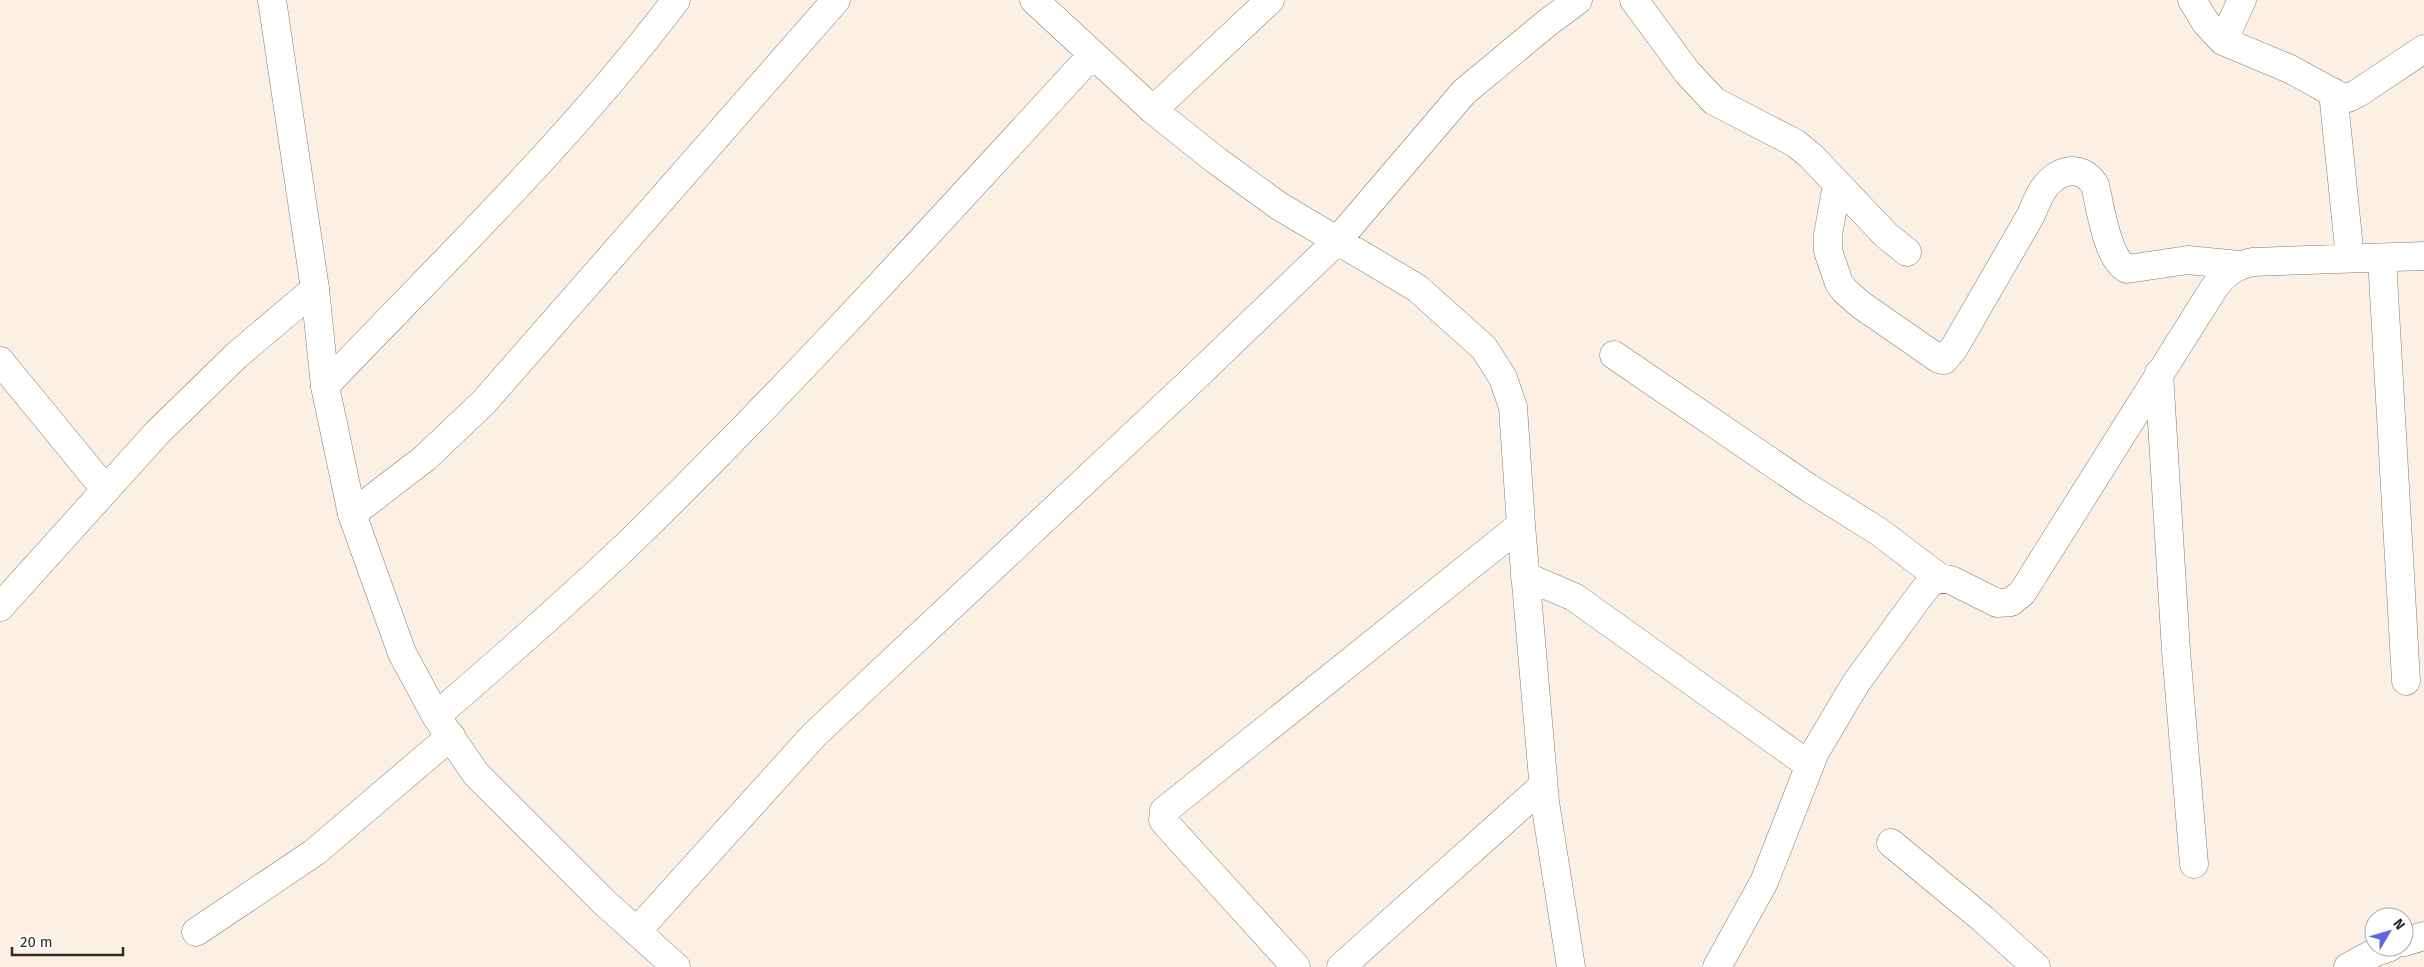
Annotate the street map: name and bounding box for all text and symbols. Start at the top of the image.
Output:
north arrow [2364,907,2414,957]
text: N [2389,915,2408,933]
scale bar [12,924,124,956]
text: 20 m [20,933,53,951]

